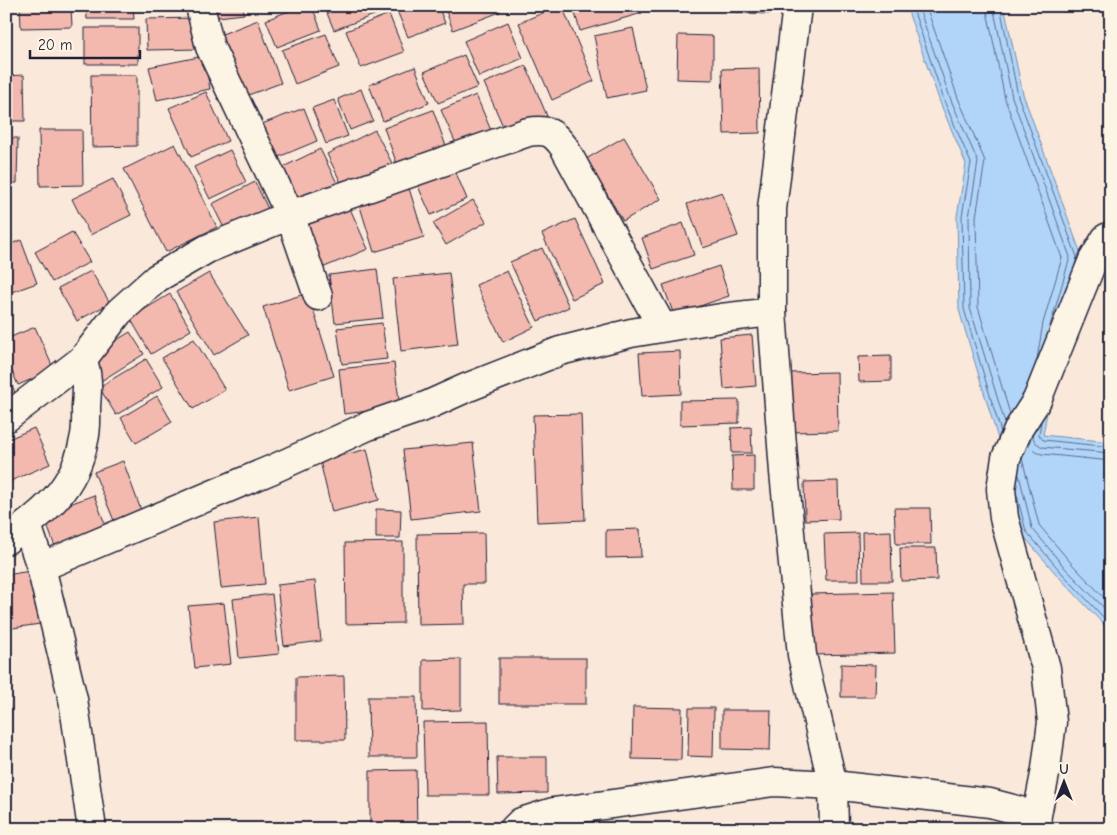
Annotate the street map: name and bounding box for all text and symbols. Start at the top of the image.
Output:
scale bar [30,28,140,60]
text: 20 m [38,36,72,54]
north arrow [1040,758,1090,808]
text: U [1059,761,1069,778]

